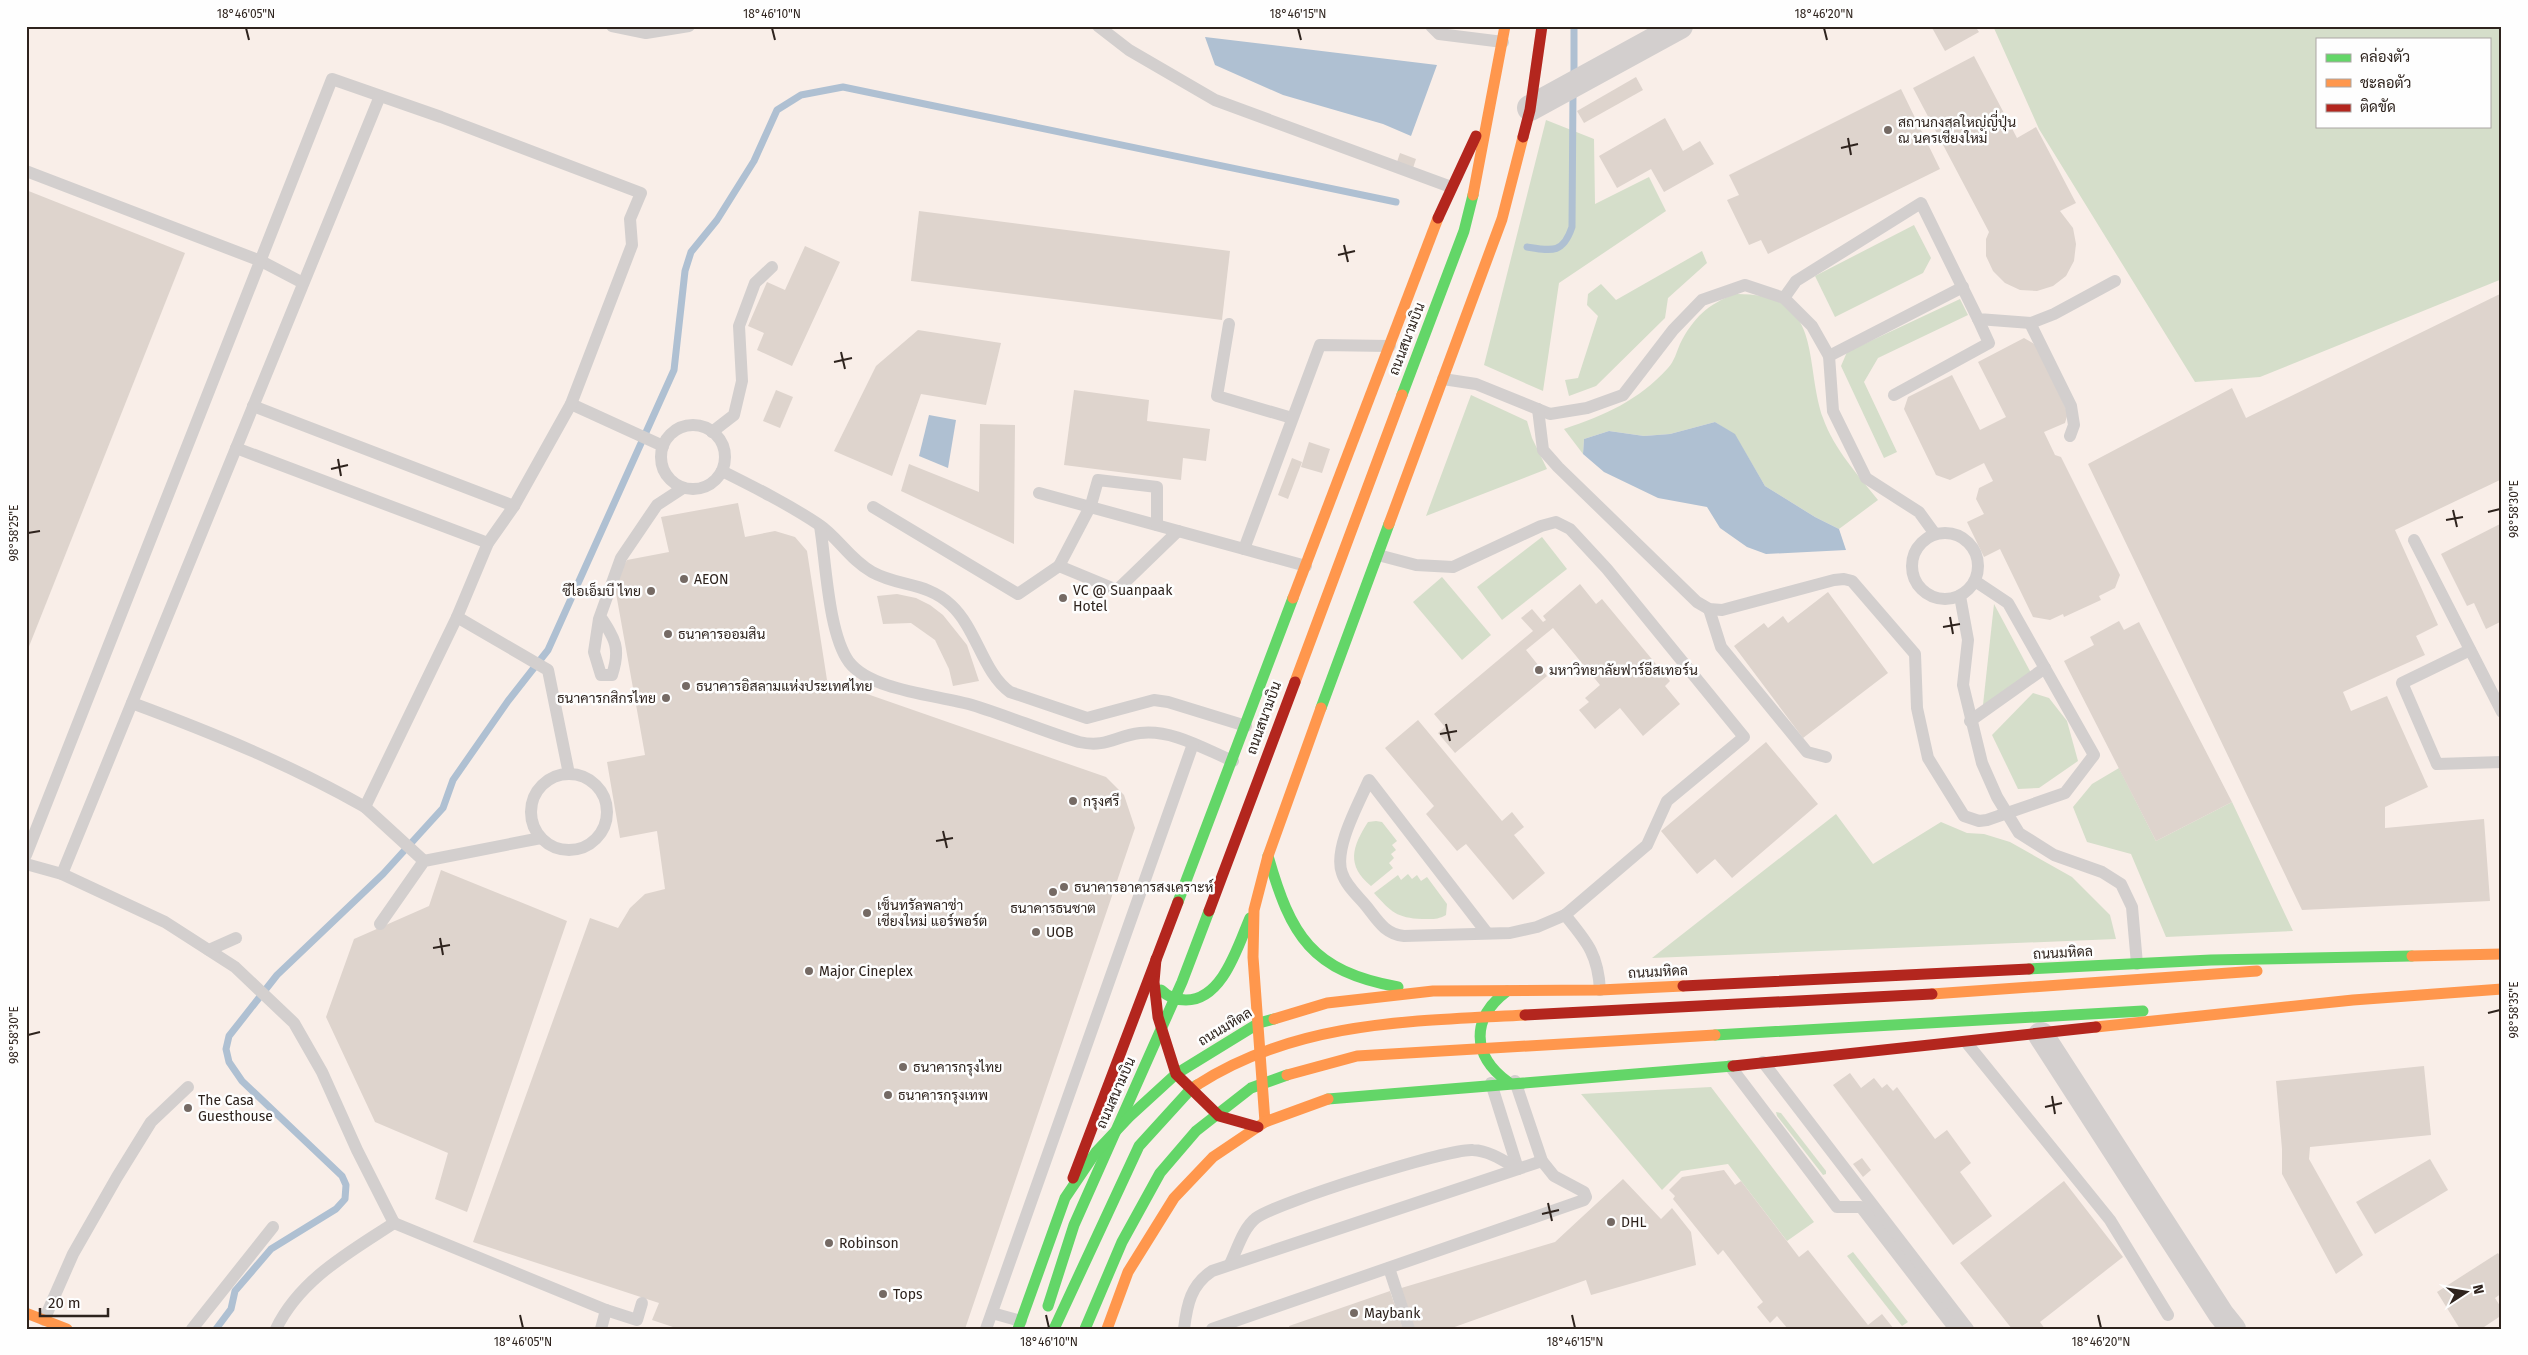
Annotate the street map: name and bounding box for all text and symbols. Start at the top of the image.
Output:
text: 18°46'05"N [217,7,275,21]
text: 18°46'10"N [743,7,801,21]
text: 18°46'15"N [1269,7,1327,21]
text: 18°46'20"N [1795,7,1853,21]
legend [2316,38,2490,128]
text: คล่องตัว [2360,47,2410,66]
text: ชะลอตัว [2360,74,2411,92]
text: ติดขัด [2360,98,2396,116]
place label: สถานกงสุลใหญ่ญี่ปุ่น ณ นครเชียงใหม่ [1898,110,2016,147]
marker: สถานกงสุลใหญ่ญี่ปุ่น ณ นครเชียงใหม่ [1882,124,1894,136]
street label: ถนนสนามบิน [1385,300,1429,378]
text: 98°58'30"E [2507,480,2521,538]
text: 98°58'25"E [7,504,21,562]
place label: AEON [694,571,729,588]
marker: AEON [678,573,690,585]
place label: ซีไอเอ็มบี ไทย [562,582,641,600]
place label: VC @ Suanpaak Hotel [1073,582,1173,615]
marker: ซีไอเอ็มบี ไทย [645,585,657,597]
marker: VC @ Suanpaak Hotel [1057,592,1069,604]
place label: ธนาคารออมสิน [678,626,765,643]
marker: ธนาคารออมสิน [662,628,674,640]
place label: มหาวิทยาลัยฟาร์อีสเทอร์น [1549,661,1698,679]
marker: มหาวิทยาลัยฟาร์อีสเทอร์น [1533,664,1545,676]
place label: ธนาคารอิสลามแห่งประเทศไทย [696,678,873,695]
street label: ถนนสนามบิน [1243,679,1285,757]
marker: ธนาคารอิสลามแห่งประเทศไทย [680,680,692,692]
place label: ธนาคารกสิกรไทย [557,690,656,707]
marker: ธนาคารกสิกรไทย [660,692,672,704]
place label: กรุงศรี [1083,792,1120,811]
marker: กรุงศรี [1067,795,1079,807]
place label: ธนาคารอาคารสงเคราะห์ [1074,878,1214,896]
marker: ธนาคารอาคารสงเคราะห์ [1058,881,1070,893]
marker: ธนาคารธนชาต [1047,886,1059,898]
place label: เซ็นทรัลพลาซ่า เชียงใหม่ แอร์พอร์ต [877,896,987,930]
place label: ธนาคารธนชาต [1010,900,1096,917]
marker: เซ็นทรัลพลาซ่า เชียงใหม่ แอร์พอร์ต [861,907,873,919]
place label: UOB [1046,924,1073,941]
marker: UOB [1030,926,1042,938]
street label: ถนนมหิดล [2033,943,2093,963]
street label: ถนนมหิดล [1628,962,1688,982]
place label: Major Cineplex [819,963,913,980]
marker: Major Cineplex [803,965,815,977]
text: 98°58'35"E [2507,981,2521,1039]
street label: ถนนมหิดล [1195,1004,1255,1050]
text: 98°58'30"E [7,1006,21,1064]
street label: ถนนสนามบิน [1093,1055,1139,1131]
place label: ธนาคารกรุงไทย [913,1059,1002,1077]
marker: ธนาคารกรุงไทย [897,1061,909,1073]
place label: ธนาคารกรุงเทพ [898,1087,988,1105]
marker: ธนาคารกรุงเทพ [882,1089,894,1101]
place label: The Casa Guesthouse [198,1092,273,1125]
marker: The Casa Guesthouse [182,1102,194,1114]
place label: DHL [1621,1214,1647,1231]
marker: DHL [1605,1216,1617,1228]
place label: Robinson [839,1235,899,1252]
marker: Robinson [823,1237,835,1249]
north arrow [2440,1268,2490,1318]
text: N [2469,1283,2488,1296]
scale bar [40,1285,108,1317]
place label: Tops [893,1286,923,1303]
marker: Tops [877,1288,889,1300]
text: 20 m [48,1294,81,1312]
place label: Maybank [1364,1305,1421,1322]
marker: Maybank [1348,1307,1360,1319]
text: 18°46'05"N [494,1335,552,1349]
text: 18°46'10"N [1020,1335,1078,1349]
text: 18°46'15"N [1546,1335,1604,1349]
text: 18°46'20"N [2072,1335,2130,1349]

